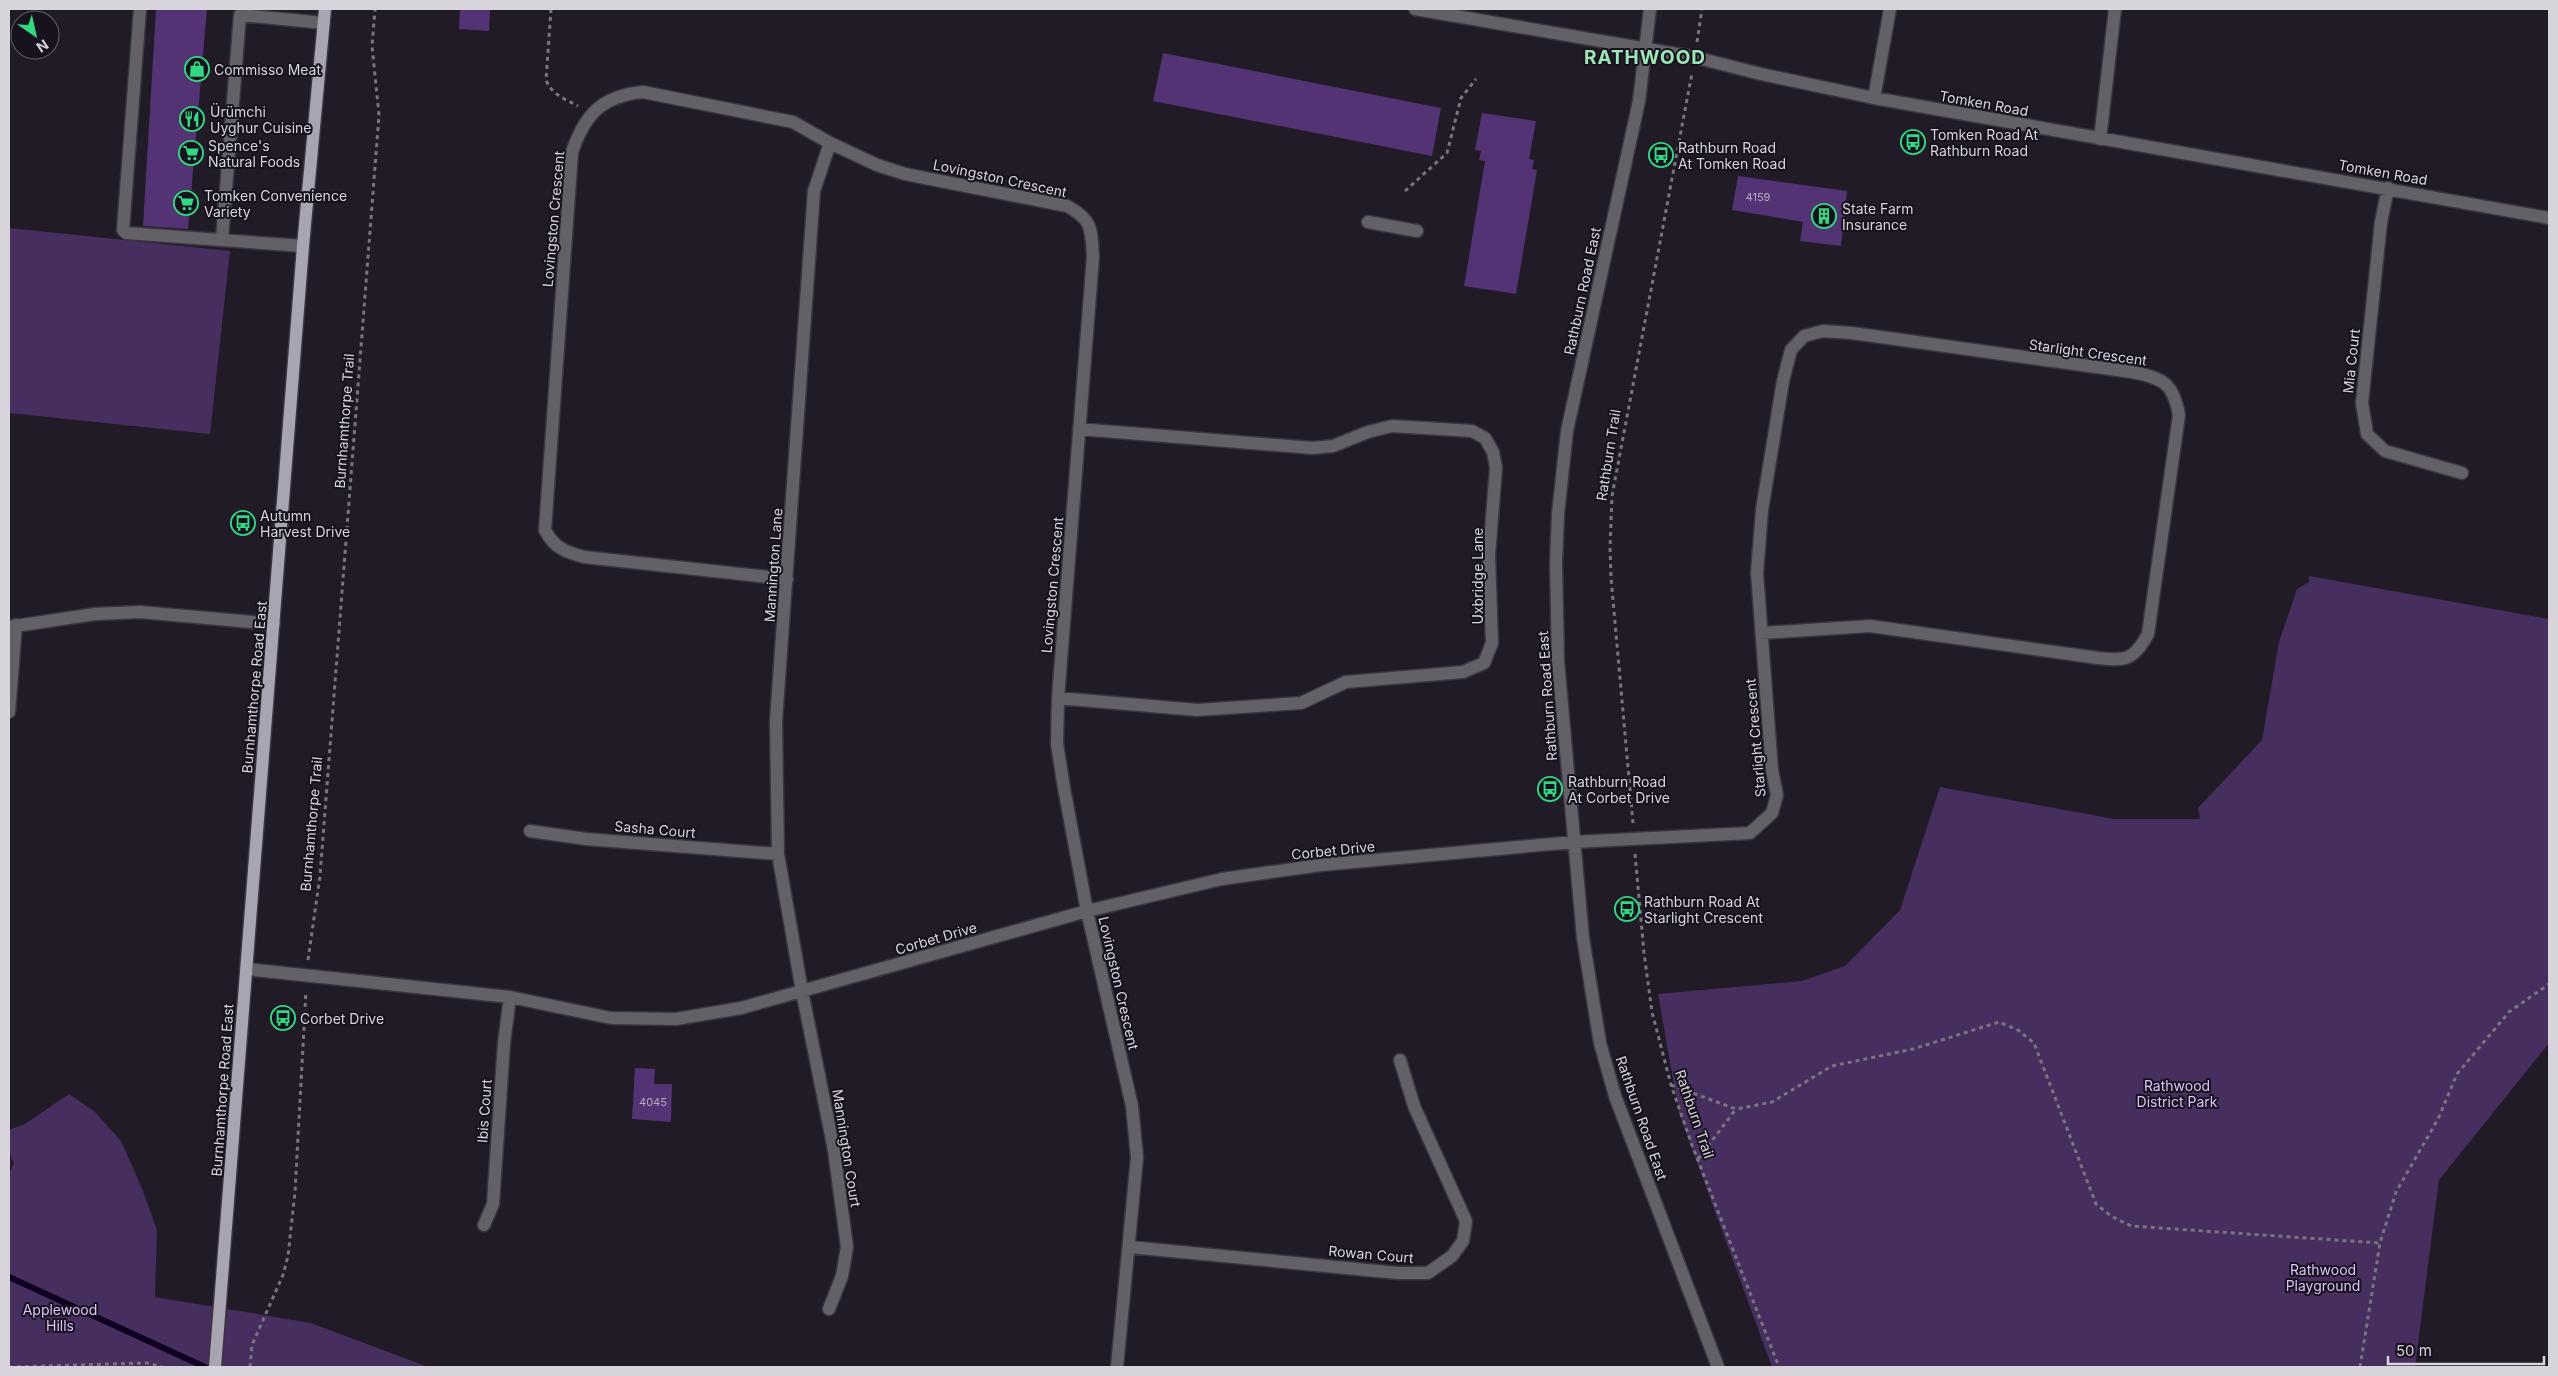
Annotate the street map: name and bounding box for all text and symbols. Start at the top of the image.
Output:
north arrow [10,10,60,60]
text: N [33,36,52,56]
district label: RATHWOOD [1584,46,1706,69]
shop icon: Commisso Meat [184,56,210,82]
place label: Commisso Meat [214,61,321,78]
street label: Tomken Road [1938,87,2030,119]
place label: Ürümchi Uyghur Cuisine [210,103,311,136]
restaurant icon: Ürümchi Uyghur Cuisine [179,106,205,132]
place label: Tomken Road At Rathburn Road [1930,126,2038,159]
bus stop icon: Tomken Road At Rathburn Road [1900,129,1926,155]
place label: Spence's Natural Foods [208,137,300,170]
place label: Rathburn Road At Tomken Road [1678,139,1786,172]
supermarket icon: Spence's Natural Foods [178,140,204,166]
bus stop icon: Rathburn Road At Tomken Road [1648,142,1674,168]
street label: Lovingston Crescent [539,150,567,288]
street label: Lovingston Crescent [932,156,1069,201]
street label: Tomken Road [2337,156,2429,188]
place label: Tomken Convenience Variety [204,187,347,220]
supermarket icon: Tomken Convenience Variety [173,190,199,216]
house number: 4159 [1746,190,1771,204]
place label: State Farm Insurance [1842,200,1914,233]
building icon: State Farm Insurance [1811,203,1837,229]
street label: Rathburn Road East [1560,225,1604,356]
street label: Mia Court [2339,327,2363,394]
street label: Starlight Crescent [2028,335,2149,369]
street label: Burnhamthorpe Trail [331,353,357,489]
street label: Rathburn Trail [1592,408,1624,502]
place label: Autumn Harvest Drive [260,507,350,540]
street label: Mannington Lane [761,507,785,623]
bus stop icon: Autumn Harvest Drive [230,510,256,536]
street label: Lovingston Crescent [1038,516,1066,654]
street label: Uxbridge Lane [1469,528,1486,624]
street label: Burnhamthorpe Road East [238,600,270,774]
street label: Rathburn Road East [1534,630,1560,762]
street label: Starlight Crescent [1741,678,1769,798]
street label: Burnhamthorpe Trail [297,756,325,892]
place label: Rathburn Road At Corbet Drive [1568,773,1670,806]
bus stop icon: Rathburn Road At Corbet Drive [1537,776,1563,802]
street label: Sasha Court [614,817,697,841]
street label: Corbet Drive [1290,837,1376,863]
place label: Rathburn Road At Starlight Crescent [1644,893,1763,926]
bus stop icon: Rathburn Road At Starlight Crescent [1614,896,1640,922]
street label: Lovingston Crescent [1095,915,1143,1052]
street label: Corbet Drive [893,918,979,958]
street label: Burnhamthorpe Road East [207,1003,237,1177]
bus stop icon: Corbet Drive [270,1005,296,1031]
place label: Corbet Drive [300,1010,384,1027]
street label: Rathburn Road East [1613,1054,1671,1183]
street label: Rathburn Trail [1672,1068,1718,1160]
park label: Rathwood District Park [2137,1077,2218,1110]
street label: Ibis Court [473,1078,495,1144]
street label: Mannington Court [829,1088,865,1209]
house number: 4045 [639,1095,667,1109]
street label: Rowan Court [1328,1242,1415,1266]
park label: Rathwood Playground [2286,1261,2360,1294]
park label: Applewood Hills [23,1301,97,1334]
scale bar [2388,1334,2544,1366]
text: 50 m [2396,1341,2432,1360]

